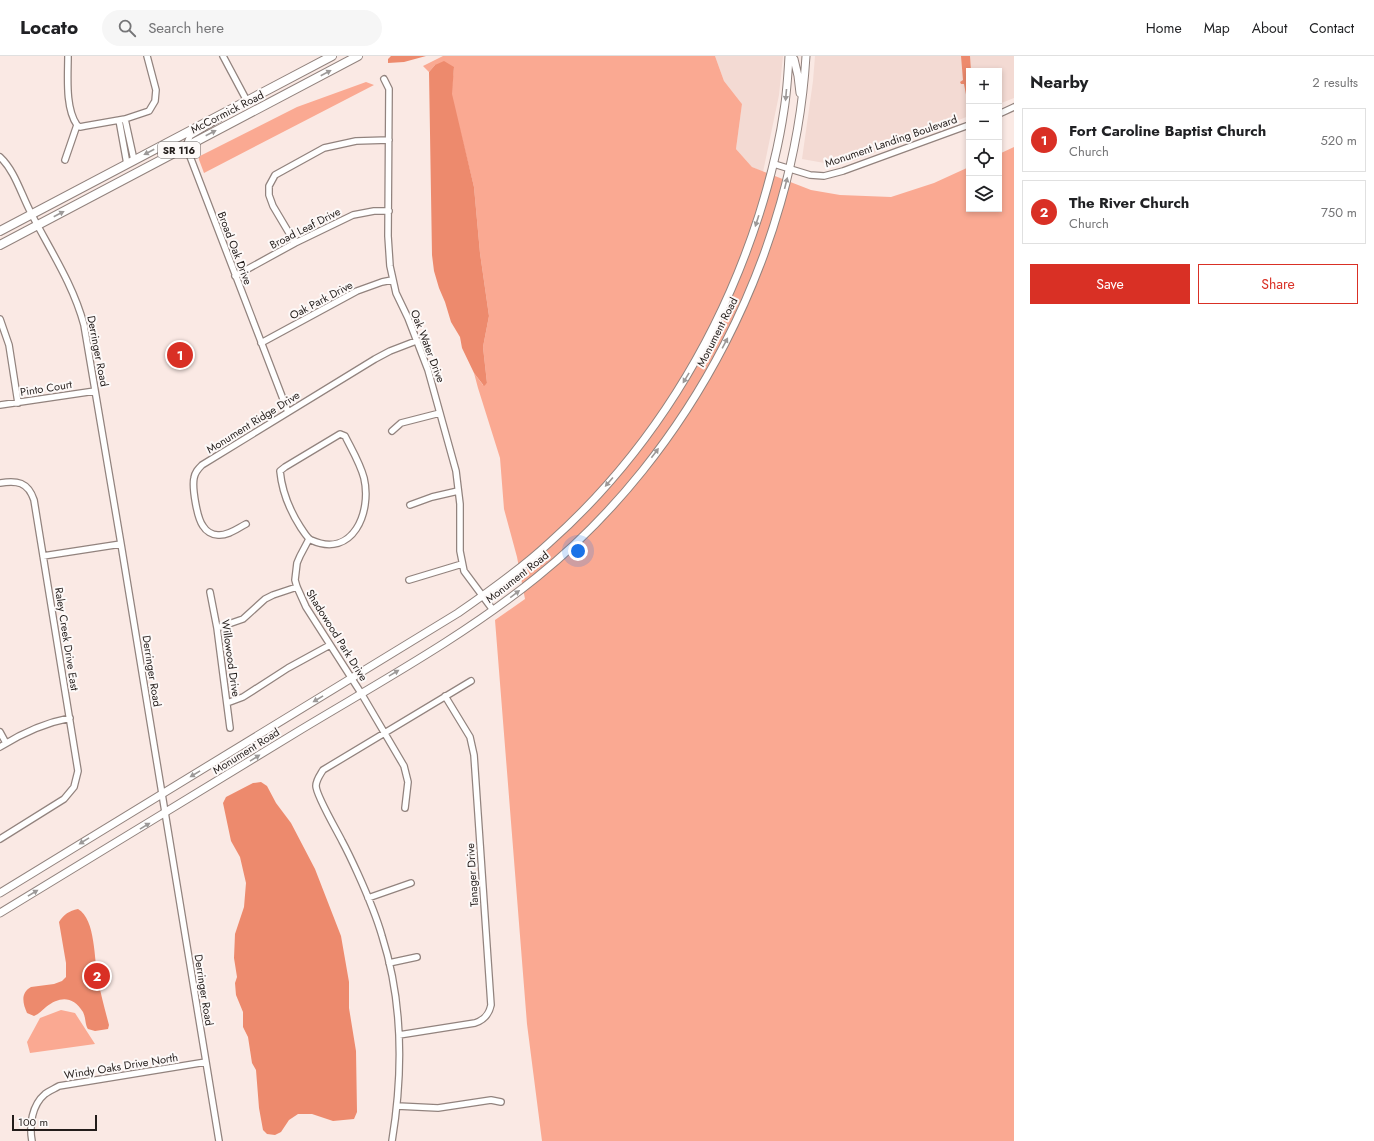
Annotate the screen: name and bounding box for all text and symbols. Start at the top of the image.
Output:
search box [102,10,382,46]
text: Locato [20,14,78,41]
icon: search [116,17,138,39]
text: Search here [148,17,224,39]
text: Home [1146,18,1182,38]
text: Map [1204,18,1230,38]
text: About [1252,18,1287,38]
text: Contact [1309,18,1354,38]
map controls [966,68,1002,212]
button: + [966,68,1002,104]
one-way arrow [320,69,332,76]
text: Nearby [1030,70,1088,94]
text: 2 results [1312,73,1358,92]
street label: McCormick Road [188,87,266,137]
one-way arrow [782,89,789,101]
button: − [966,104,1002,140]
street label: Monument Landing Boulevard [823,111,959,171]
text: Fort Caroline Baptist Church [1069,120,1266,142]
one-way arrow [205,130,217,136]
text: 1 [1041,131,1047,150]
text: 520 m [1320,131,1357,150]
button: locate [966,140,1002,176]
road number: SR 116 [158,142,200,158]
text: Church [1069,142,1109,161]
one-way arrow [143,149,155,156]
button: layers [966,176,1002,212]
one-way arrow [784,177,790,189]
text: The River Church [1069,192,1189,214]
street label: Broad Leaf Drive [267,203,343,253]
text: 2 [1040,203,1048,222]
text: 750 m [1321,203,1357,222]
street label: Broad Oak Drive [214,209,256,287]
one-way arrow [53,210,65,217]
text: Church [1069,214,1109,233]
one-way arrow [754,216,760,228]
button: Save [1030,264,1190,304]
button: Share [1198,264,1358,304]
street label: Oak Park Drive [287,276,356,323]
street label: Monument Road [693,294,741,370]
street label: Oak Water Drive [407,307,449,385]
street label: Derringer Road [83,314,113,388]
one-way arrow [722,337,728,349]
pin: 1 [167,340,193,370]
one-way arrow [682,373,690,383]
street label: Pinto Court [19,376,73,400]
street label: Monument Ridge Drive [203,387,303,457]
one-way arrow [651,447,660,458]
one-way arrow [605,477,614,488]
your location [568,541,588,561]
street label: Monument Road [482,547,552,607]
street label: Raley Creek Drive East [51,586,83,692]
street label: Shadowood Park Drive [302,586,372,684]
one-way arrow [509,590,520,598]
street label: Willowood Drive [218,618,244,698]
street label: Derringer Road [138,634,166,708]
one-way arrow [389,669,399,677]
one-way arrow [313,695,323,703]
street label: Monument Road [209,724,283,778]
one-way arrow [249,754,261,761]
one-way arrow [190,770,200,778]
one-way arrow [139,822,150,829]
one-way arrow [78,838,90,845]
street label: Tanager Drive [462,842,482,907]
one-way arrow [28,889,38,897]
street label: Derringer Road [190,953,218,1027]
pin: 2 [84,961,110,991]
street label: Windy Oaks Drive North [63,1049,179,1083]
scale bar [12,1113,97,1132]
text: 100 m [18,1114,48,1130]

